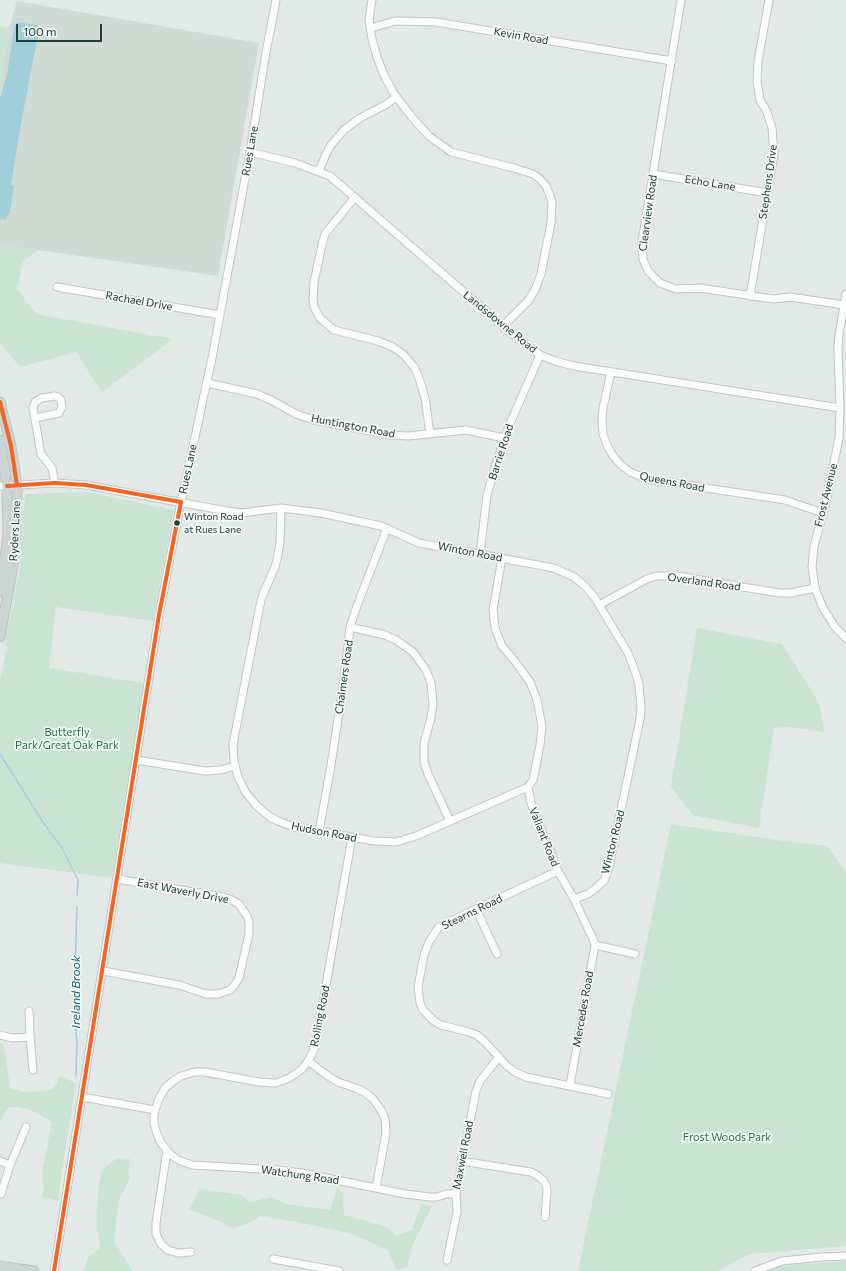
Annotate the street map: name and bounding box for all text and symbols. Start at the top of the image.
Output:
scale bar [18,16,104,42]
text: 100 m [23,24,57,38]
street label: Kevin Road [493,25,549,47]
street label: Rues Lane [239,125,261,177]
street label: Stephens Drive [756,144,780,220]
street label: Echo Lane [684,172,736,194]
street label: Clearview Road [636,174,660,252]
street label: Landsdowne Road [460,288,540,356]
street label: Rachael Drive [104,289,174,313]
street label: Huntington Road [310,411,396,441]
street label: Barrie Road [486,422,516,482]
street label: Rues Lane [176,443,200,495]
street label: Frost Avenue [812,462,840,528]
street label: Queens Road [638,469,706,495]
street label: Ryders Lane [7,500,23,562]
place label: Winton Road at Rues Lane [184,511,243,534]
marker: Winton Road at Rues Lane [172,518,182,528]
street label: Winton Road [437,539,503,565]
street label: Overland Road [667,570,741,594]
street label: Chalmers Road [332,639,356,715]
park label: Butterfly Park/Great Oak Park [15,725,119,751]
street label: Valiant Road [526,805,562,869]
street label: Winton Road [599,809,627,875]
street label: Hudson Road [290,819,358,845]
street label: East Waverly Drive [136,876,230,906]
street label: Stearns Road [440,892,504,932]
water label: Ireland Brook [69,956,83,1028]
street label: Mercedes Road [570,970,596,1048]
street label: Rolling Road [308,984,332,1048]
street label: Maxwell Road [450,1119,476,1191]
park label: Frost Woods Park [683,1130,771,1144]
street label: Watchung Road [260,1163,340,1187]

